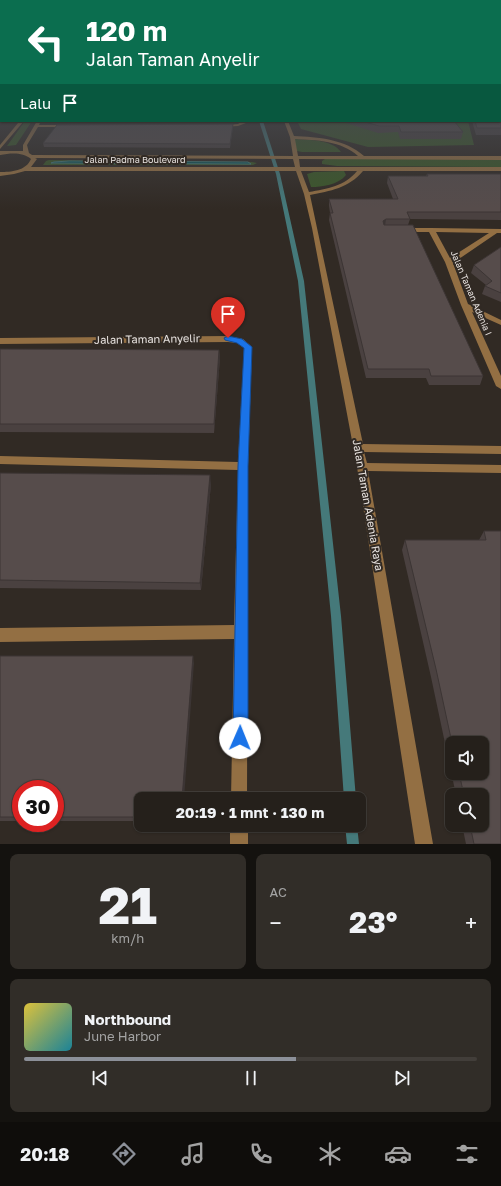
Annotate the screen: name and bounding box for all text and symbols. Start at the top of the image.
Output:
text: 120 m [86,14,167,47]
icon: left [20,16,72,68]
text: Jalan Taman Anyelir [86,48,260,70]
icon: arrive [59,92,81,114]
text: Lalu [20,94,51,112]
street label: Jalan Padma Boulevard [84,154,186,165]
street label: Jalan Taman Adenia I [449,249,494,337]
pin [211,297,245,338]
icon: arrive [217,303,239,325]
street label: Jalan Taman Anyelir [94,331,201,346]
street label: Jalan Taman Adenia Raya [350,438,386,572]
position arrow [219,717,261,759]
map controls [445,736,489,832]
button: sound [445,736,489,780]
speed limit sign: 30 [12,780,64,832]
button: search [445,788,489,832]
text: 20:19 · 1 mnt · 130 m [176,803,324,821]
text: 21 [98,873,157,935]
text: AC [270,884,287,900]
text: 23° [349,904,397,940]
text: − [270,909,282,936]
text: + [465,909,477,936]
text: km/h [111,930,144,946]
text: Northbound [84,1010,171,1028]
text: June Harbor [84,1028,161,1044]
icon: previous [89,1067,111,1089]
icon: pause [240,1067,262,1089]
icon: next [391,1067,413,1089]
icon: directions [110,1140,138,1168]
icon: music [179,1140,207,1168]
icon: phone [247,1140,275,1168]
icon: climate [316,1140,344,1168]
icon: car [384,1140,412,1168]
icon: filters [453,1140,481,1168]
text: 20:18 [20,1143,70,1165]

